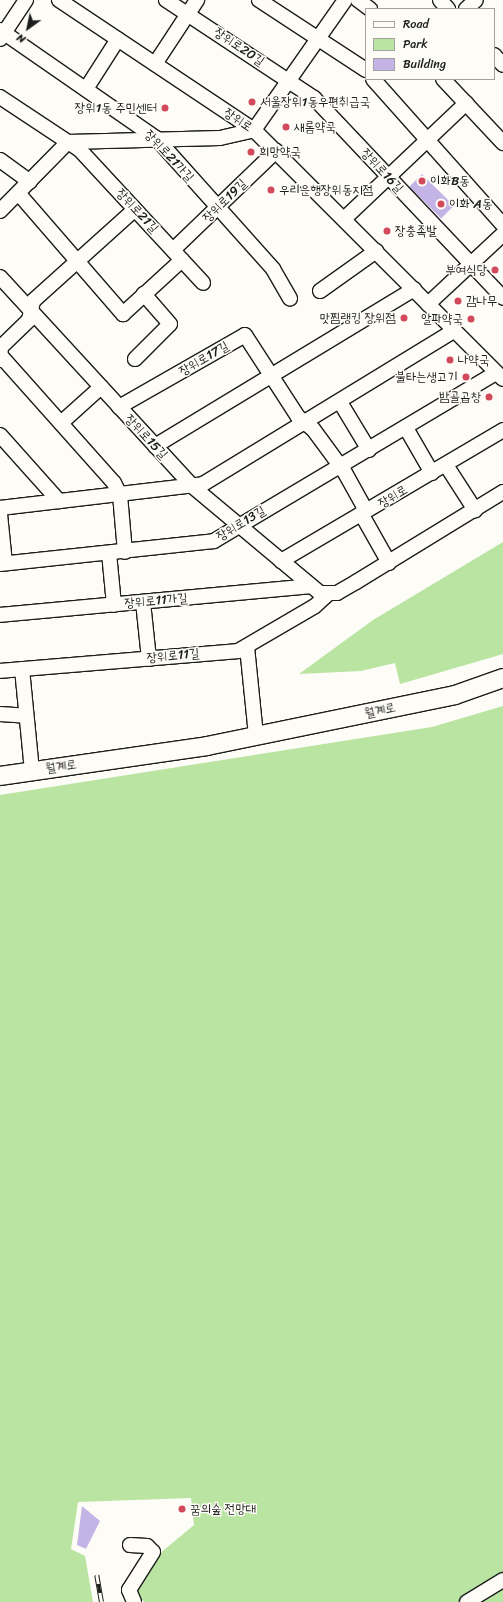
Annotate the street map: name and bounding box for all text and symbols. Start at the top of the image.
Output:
north arrow [8,8,48,48]
legend [365,8,495,80]
text: Road [403,13,429,35]
street label: 장위로20길 [211,24,267,70]
text: N [13,28,30,49]
text: Park [403,33,428,55]
text: Building [403,53,446,75]
place label: 서울장위1동우편취급국 [260,94,370,110]
marker: 서울장위1동우편취급국 [247,97,257,107]
place label: 장위1동 주민센터 [75,100,157,116]
marker: 장위1동 주민센터 [160,103,170,113]
street label: 장위로 [221,105,255,135]
place label: 새롬약국 [294,119,336,135]
marker: 새롬약국 [281,122,291,132]
street label: 장위로21가길 [141,127,197,185]
place label: 희망약국 [259,144,301,160]
street label: 장위로16길 [358,146,406,196]
marker: 희망약국 [246,147,256,157]
place label: 이화B동 [430,173,470,189]
street label: 장위로19길 [200,176,250,226]
marker: 이화B동 [417,176,427,186]
place label: 우리은행장위동지점 [279,182,373,198]
marker: 우리은행장위동지점 [266,185,276,195]
street label: 장위로21길 [113,186,161,236]
place label: 이화 A동 [449,196,492,212]
marker: 이화 A동 [436,199,446,209]
place label: 장충족발 [395,223,437,239]
marker: 장충족발 [382,226,392,236]
place label: 부여식당 [445,262,487,278]
marker: 부여식당 [490,265,500,275]
place label: 감나무 [466,293,497,309]
marker: 감나무 [453,296,463,306]
place label: 맛찜랭킹 장위점 [319,310,396,326]
place label: 알파약국 [421,311,463,327]
marker: 맛찜랭킹 장위점 [399,313,409,323]
marker: 알파약국 [466,314,476,324]
street label: 장위로17길 [176,339,232,379]
place label: 나약국 [458,352,489,368]
marker: 나약국 [445,355,455,365]
place label: 불타는생고기 [395,369,458,385]
marker: 불타는생고기 [461,372,471,382]
place label: 밤골곱창 [439,389,481,405]
marker: 밤골곱창 [484,392,494,402]
street label: 장위로15길 [121,411,171,463]
street label: 장위로 [376,482,410,512]
street label: 장위로13길 [214,503,268,545]
street label: 장위로11가길 [124,590,188,612]
street label: 장위로11길 [146,646,200,666]
street label: 월계로 [363,700,397,722]
street label: 월계로 [44,757,78,777]
place label: 꿈의숲 전망대 [190,1501,256,1517]
marker: 꿈의숲 전망대 [177,1504,187,1514]

